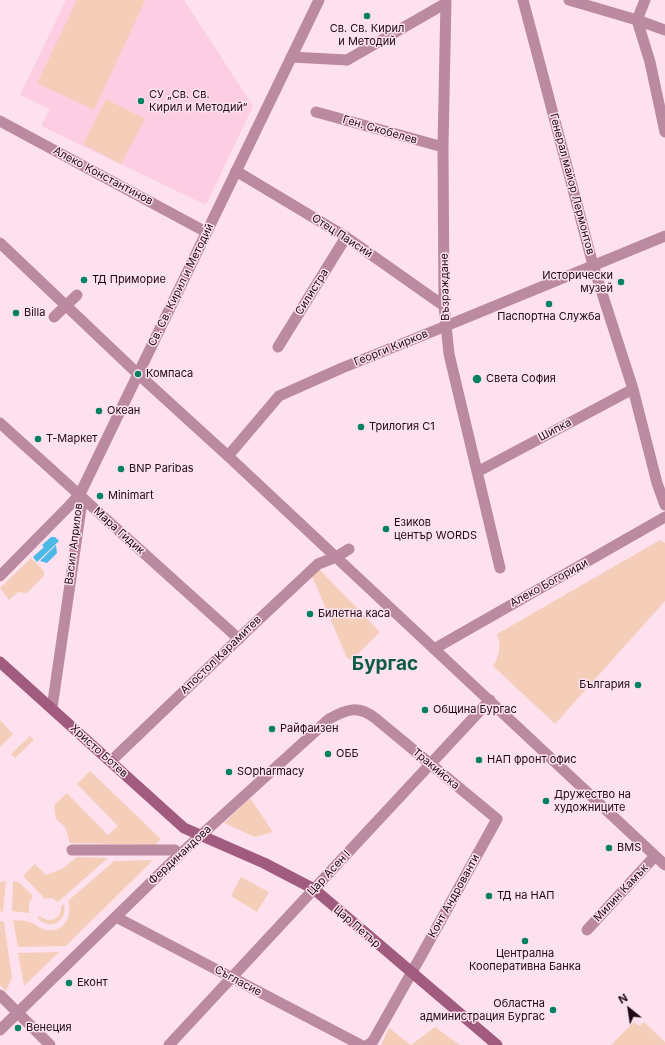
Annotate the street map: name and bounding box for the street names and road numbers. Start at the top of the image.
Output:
street label: Генерал майор Лермонтов [547,112,597,256]
street label: Ген. Скобелев [341,113,419,147]
street label: Алеко Константинов [51,144,155,208]
street label: Отец Паисий [309,212,375,260]
street label: Св. Св. Кирил и Методий [145,221,217,349]
street label: Възраждане [438,253,452,321]
street label: Силистра [293,266,331,318]
street label: Георги Кирков [352,327,430,369]
street label: Шипка [536,416,574,444]
street label: Васил Априлов [62,502,86,586]
street label: Мара Гидик [91,505,147,557]
street label: Алеко Богориди [508,556,590,610]
street label: Апостол Карамитев [178,613,264,697]
street label: Христо Ботев [67,722,131,780]
street label: Тракийска [410,746,462,792]
street label: Фердинандова [146,823,214,887]
street label: Цар Асен I [305,848,353,898]
street label: Конт Андрованти [426,852,482,940]
street label: Милин Камък [591,861,651,925]
street label: Цар Петър [331,903,383,951]
street label: Съгласие [212,963,264,999]

